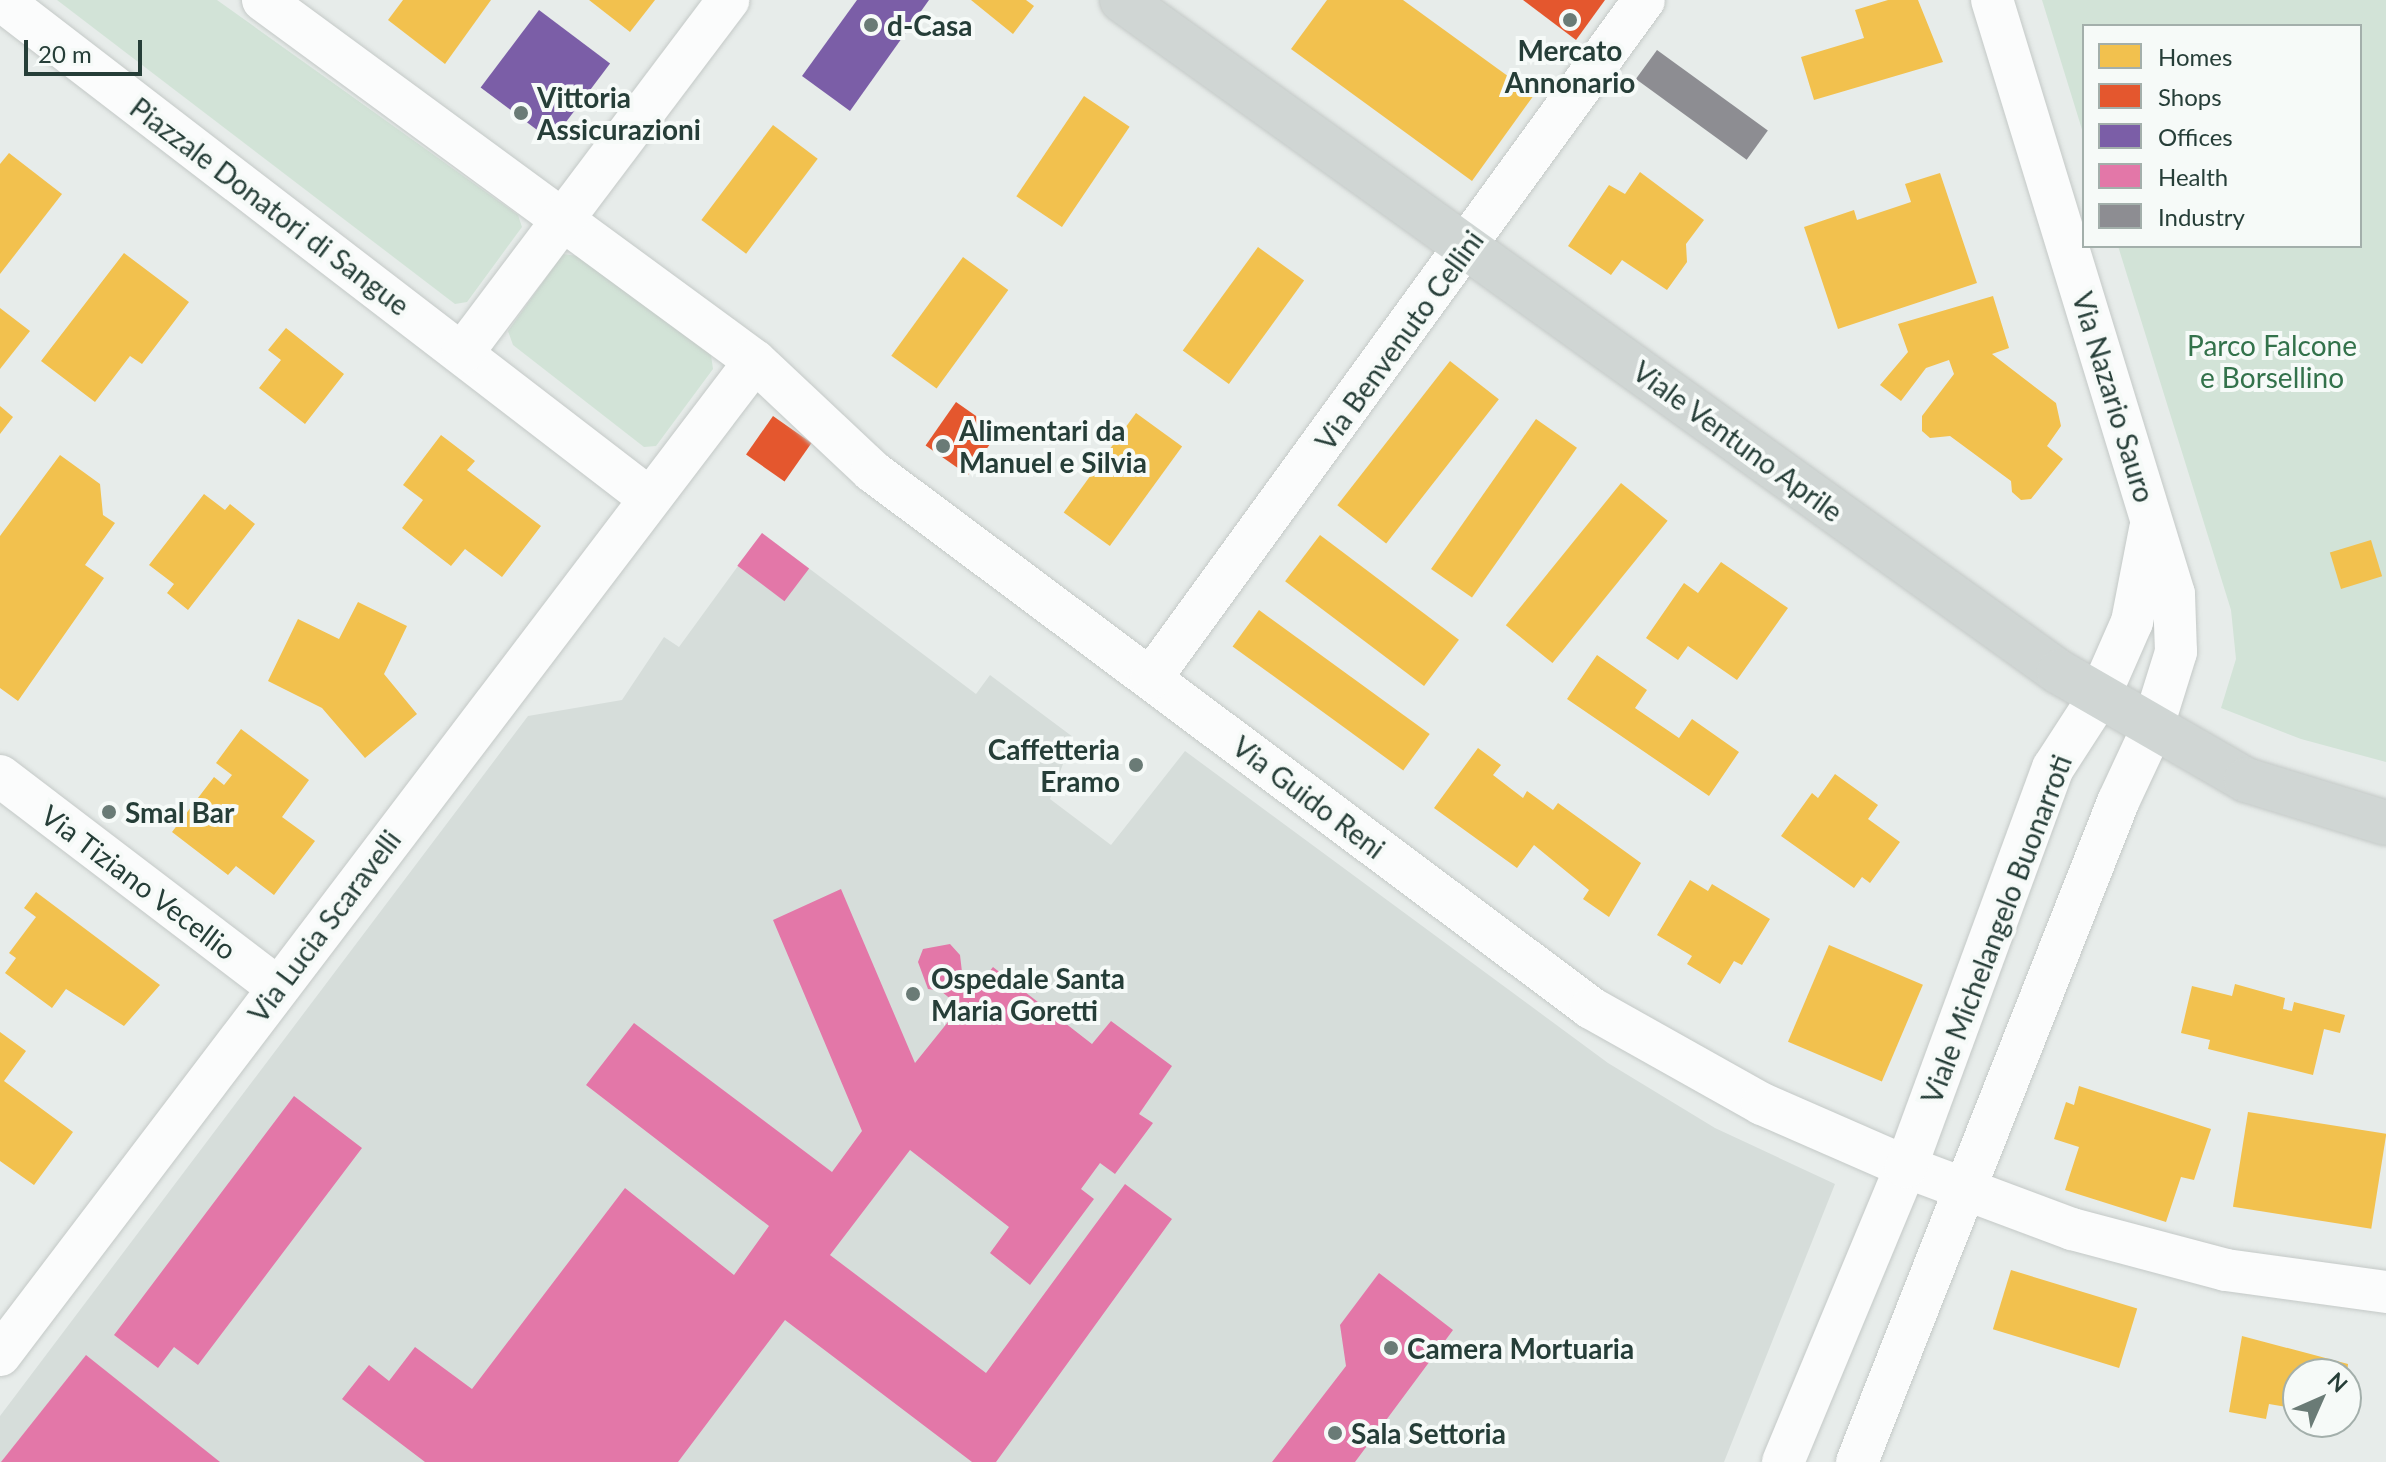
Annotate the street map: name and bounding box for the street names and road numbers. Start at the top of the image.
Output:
street label: Piazzale Donatori di Sangue [124,90,416,322]
street label: Via Benvenuto Cellini [1308,224,1490,456]
street label: Via Nazario Sauro [2066,288,2162,506]
street label: Viale Ventuno Aprile [1626,353,1850,529]
street label: Via Guido Reni [1226,729,1392,865]
street label: Viale Michelangelo Buonarroti [1914,750,2078,1108]
street label: Via Tiziano Vecellio [34,797,244,967]
street label: Via Lucia Scaravelli [241,823,407,1029]

